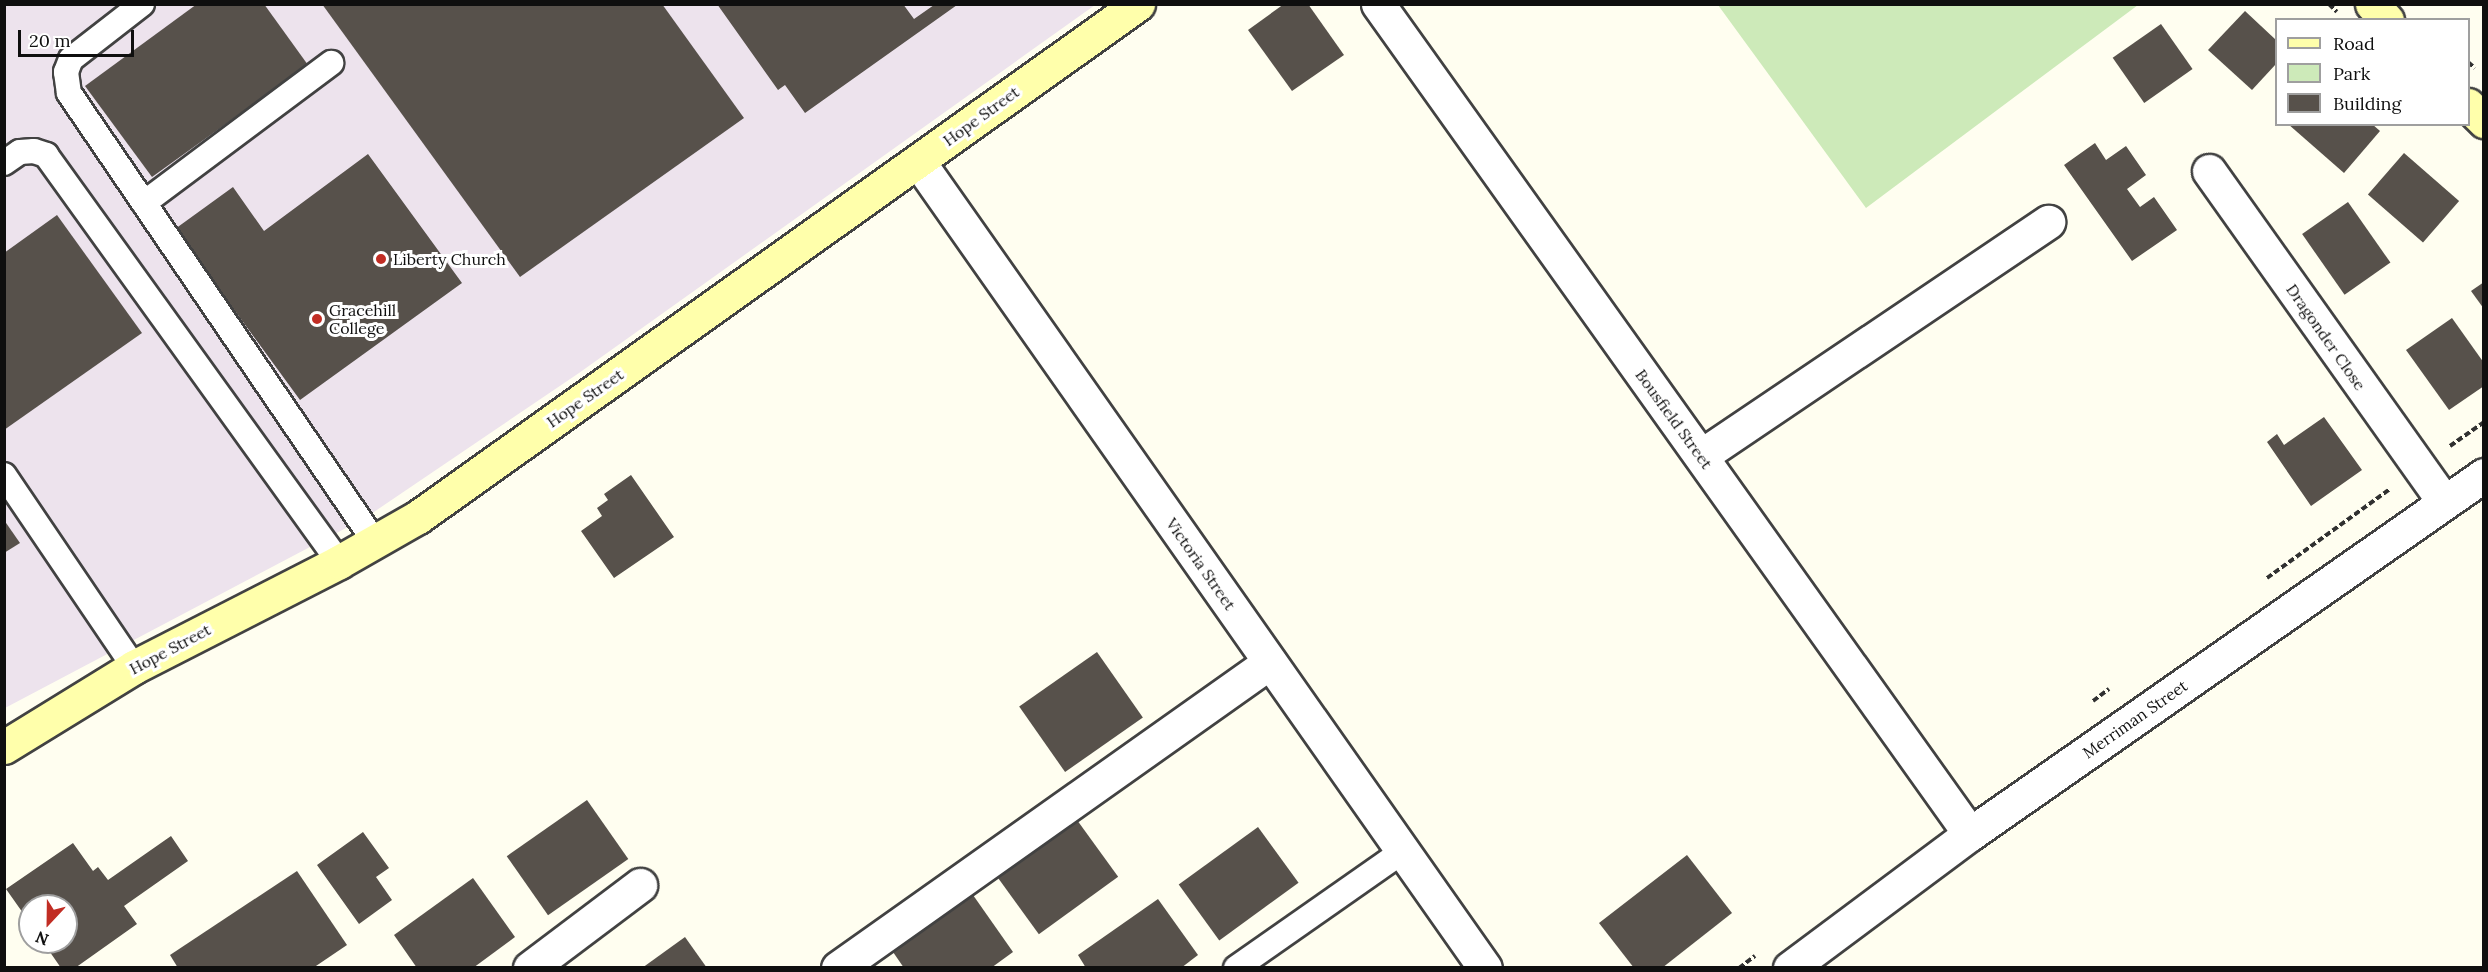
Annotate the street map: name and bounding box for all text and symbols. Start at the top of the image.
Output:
scale bar [21,18,136,56]
legend [2275,18,2470,126]
text: 20 m [29,29,71,52]
text: Road [2333,32,2375,55]
text: Park [2333,62,2370,85]
street label: Hope Street [939,82,1023,150]
text: Building [2333,92,2401,115]
place label: Liberty Church [393,249,506,269]
marker: Liberty Church [374,252,388,266]
street label: Dragonder Close [2282,280,2370,394]
place label: Gracehill College [329,300,396,338]
marker: Gracehill College [310,312,324,326]
street label: Hope Street [543,365,627,431]
street label: Bousfield Street [1631,365,1717,473]
street label: Victoria Street [1162,514,1240,614]
street label: Hope Street [126,620,214,678]
street label: Merriman Street [2079,676,2191,762]
north arrow [18,894,78,954]
text: N [33,927,51,950]

